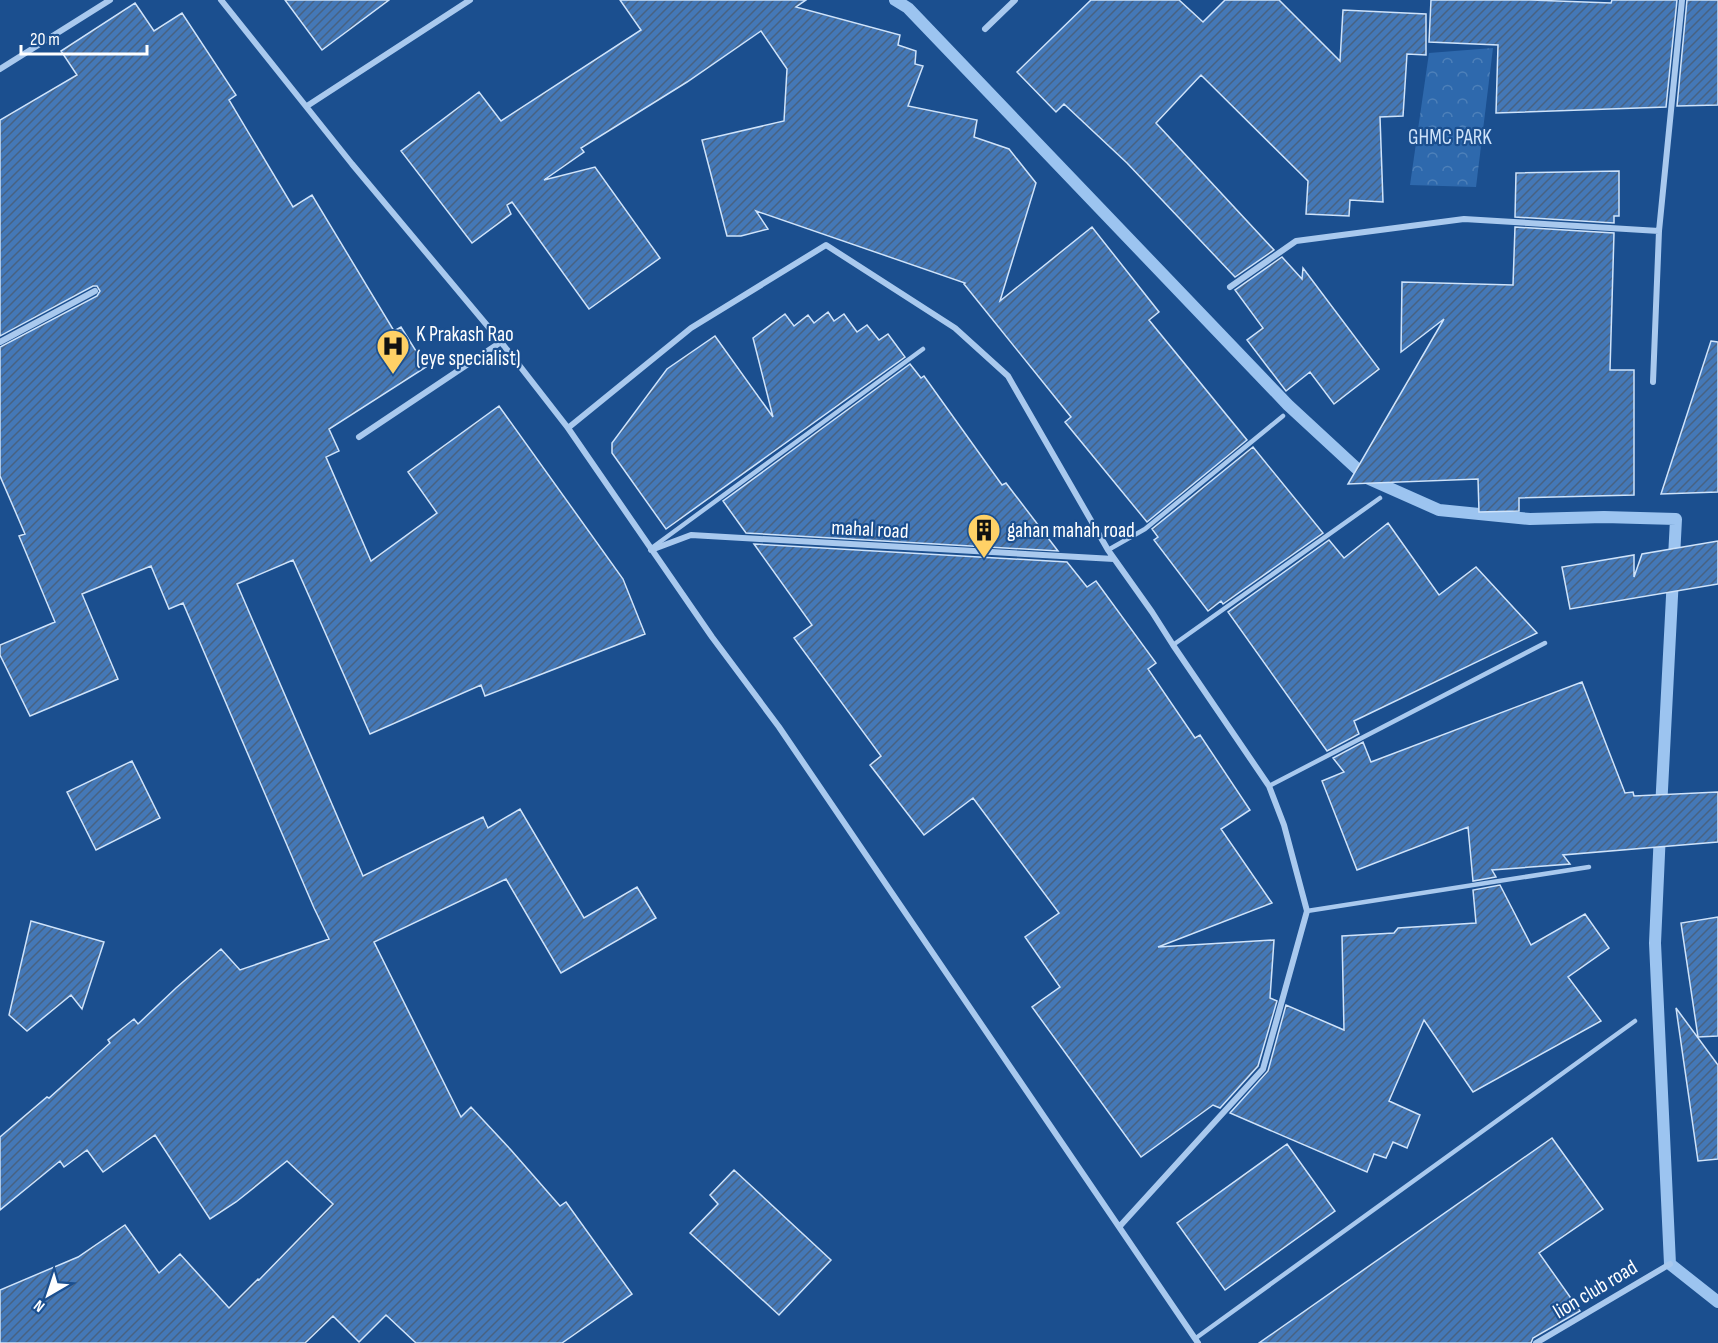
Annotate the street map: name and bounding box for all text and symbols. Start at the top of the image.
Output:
scale bar [21,18,147,56]
text: 20 m [30,29,60,50]
park label: GHMC PARK [1408,125,1492,150]
place label: K Prakash Rao (eye specialist) [416,322,520,371]
hospital icon: K Prakash Rao (eye specialist) [375,328,411,375]
building icon: gahan mahah road [966,512,1002,559]
street label: mahal road [831,515,909,544]
place label: gahan mahah road [1007,518,1135,543]
street label: lion club road [1549,1255,1642,1324]
north arrow [18,1265,78,1325]
text: N [30,1295,49,1316]

